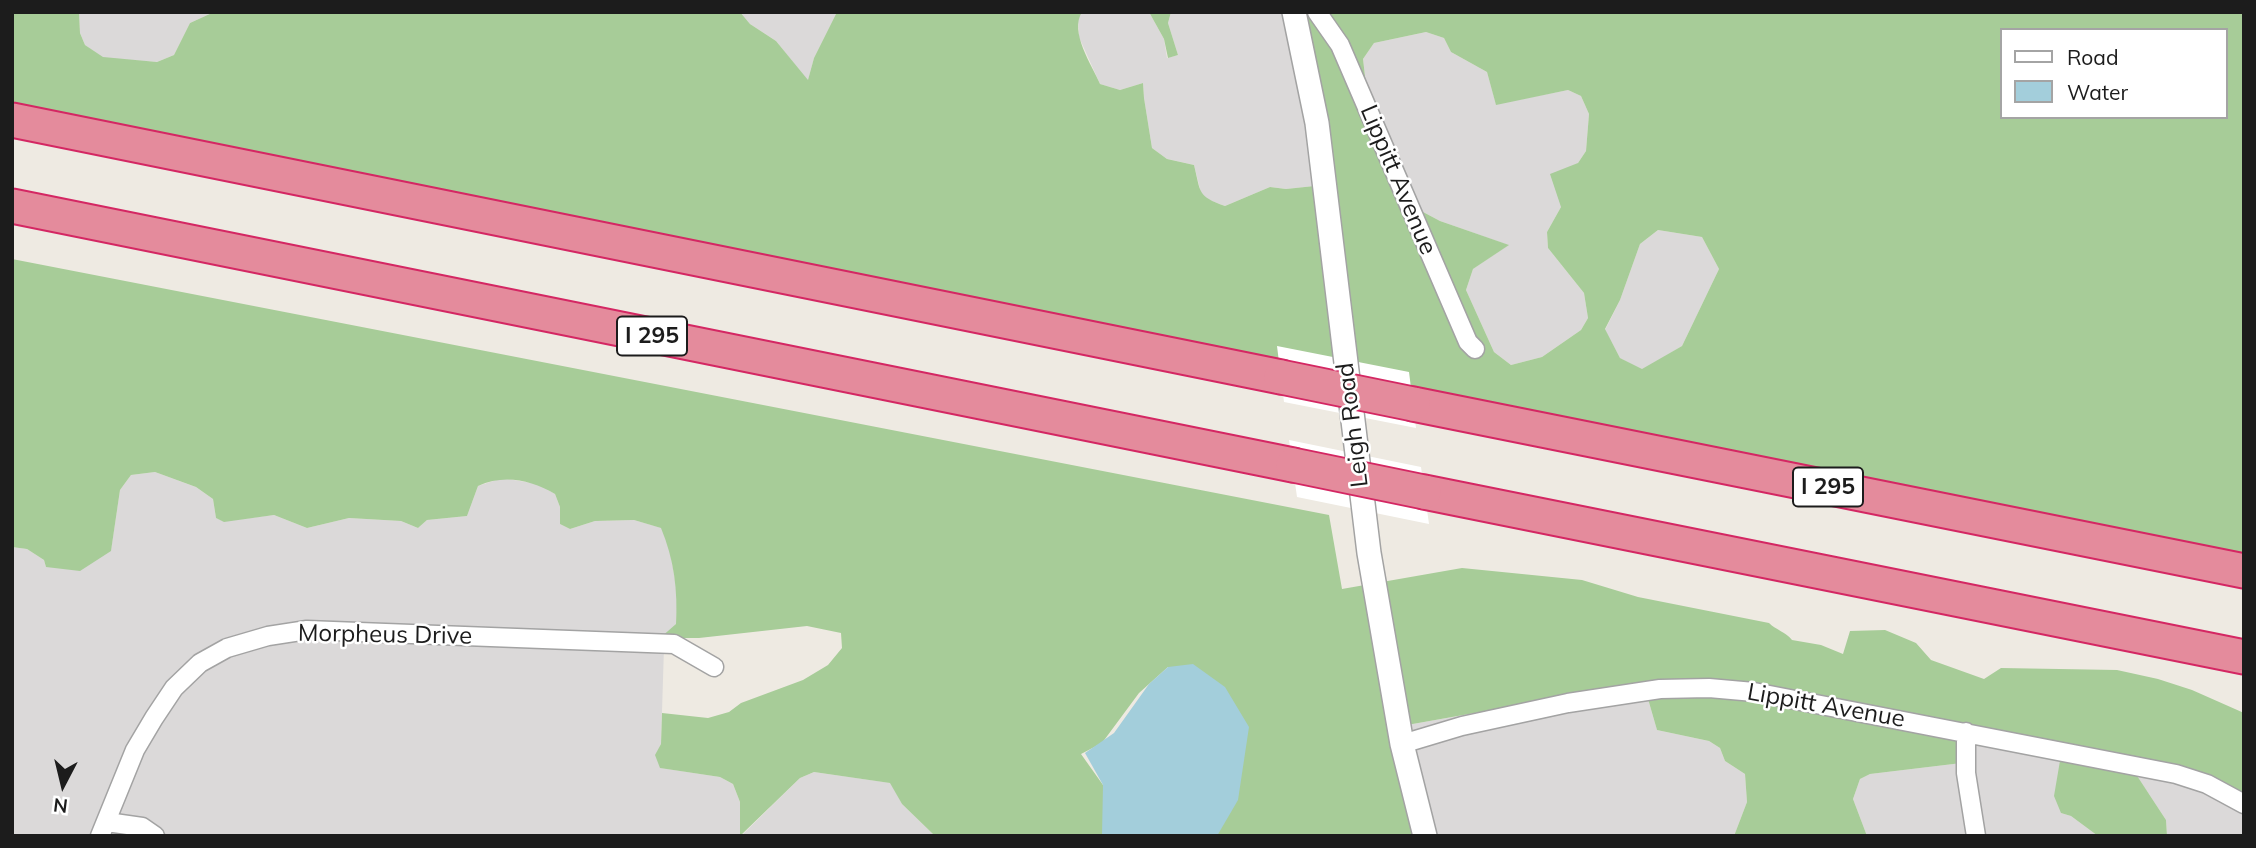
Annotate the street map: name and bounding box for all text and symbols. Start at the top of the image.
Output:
legend [2000,28,2228,119]
text: Road [2067,44,2118,70]
text: Water [2067,79,2128,105]
street label: Lippitt Avenue [1354,101,1442,259]
road number: I 295 [617,316,687,356]
street label: Leigh Road [1331,361,1375,489]
road number: I 295 [1793,467,1863,506]
street label: Morpheus Drive [298,619,472,651]
street label: Lippitt Avenue [1745,678,1907,734]
north arrow [28,750,98,820]
text: N [52,793,69,819]

